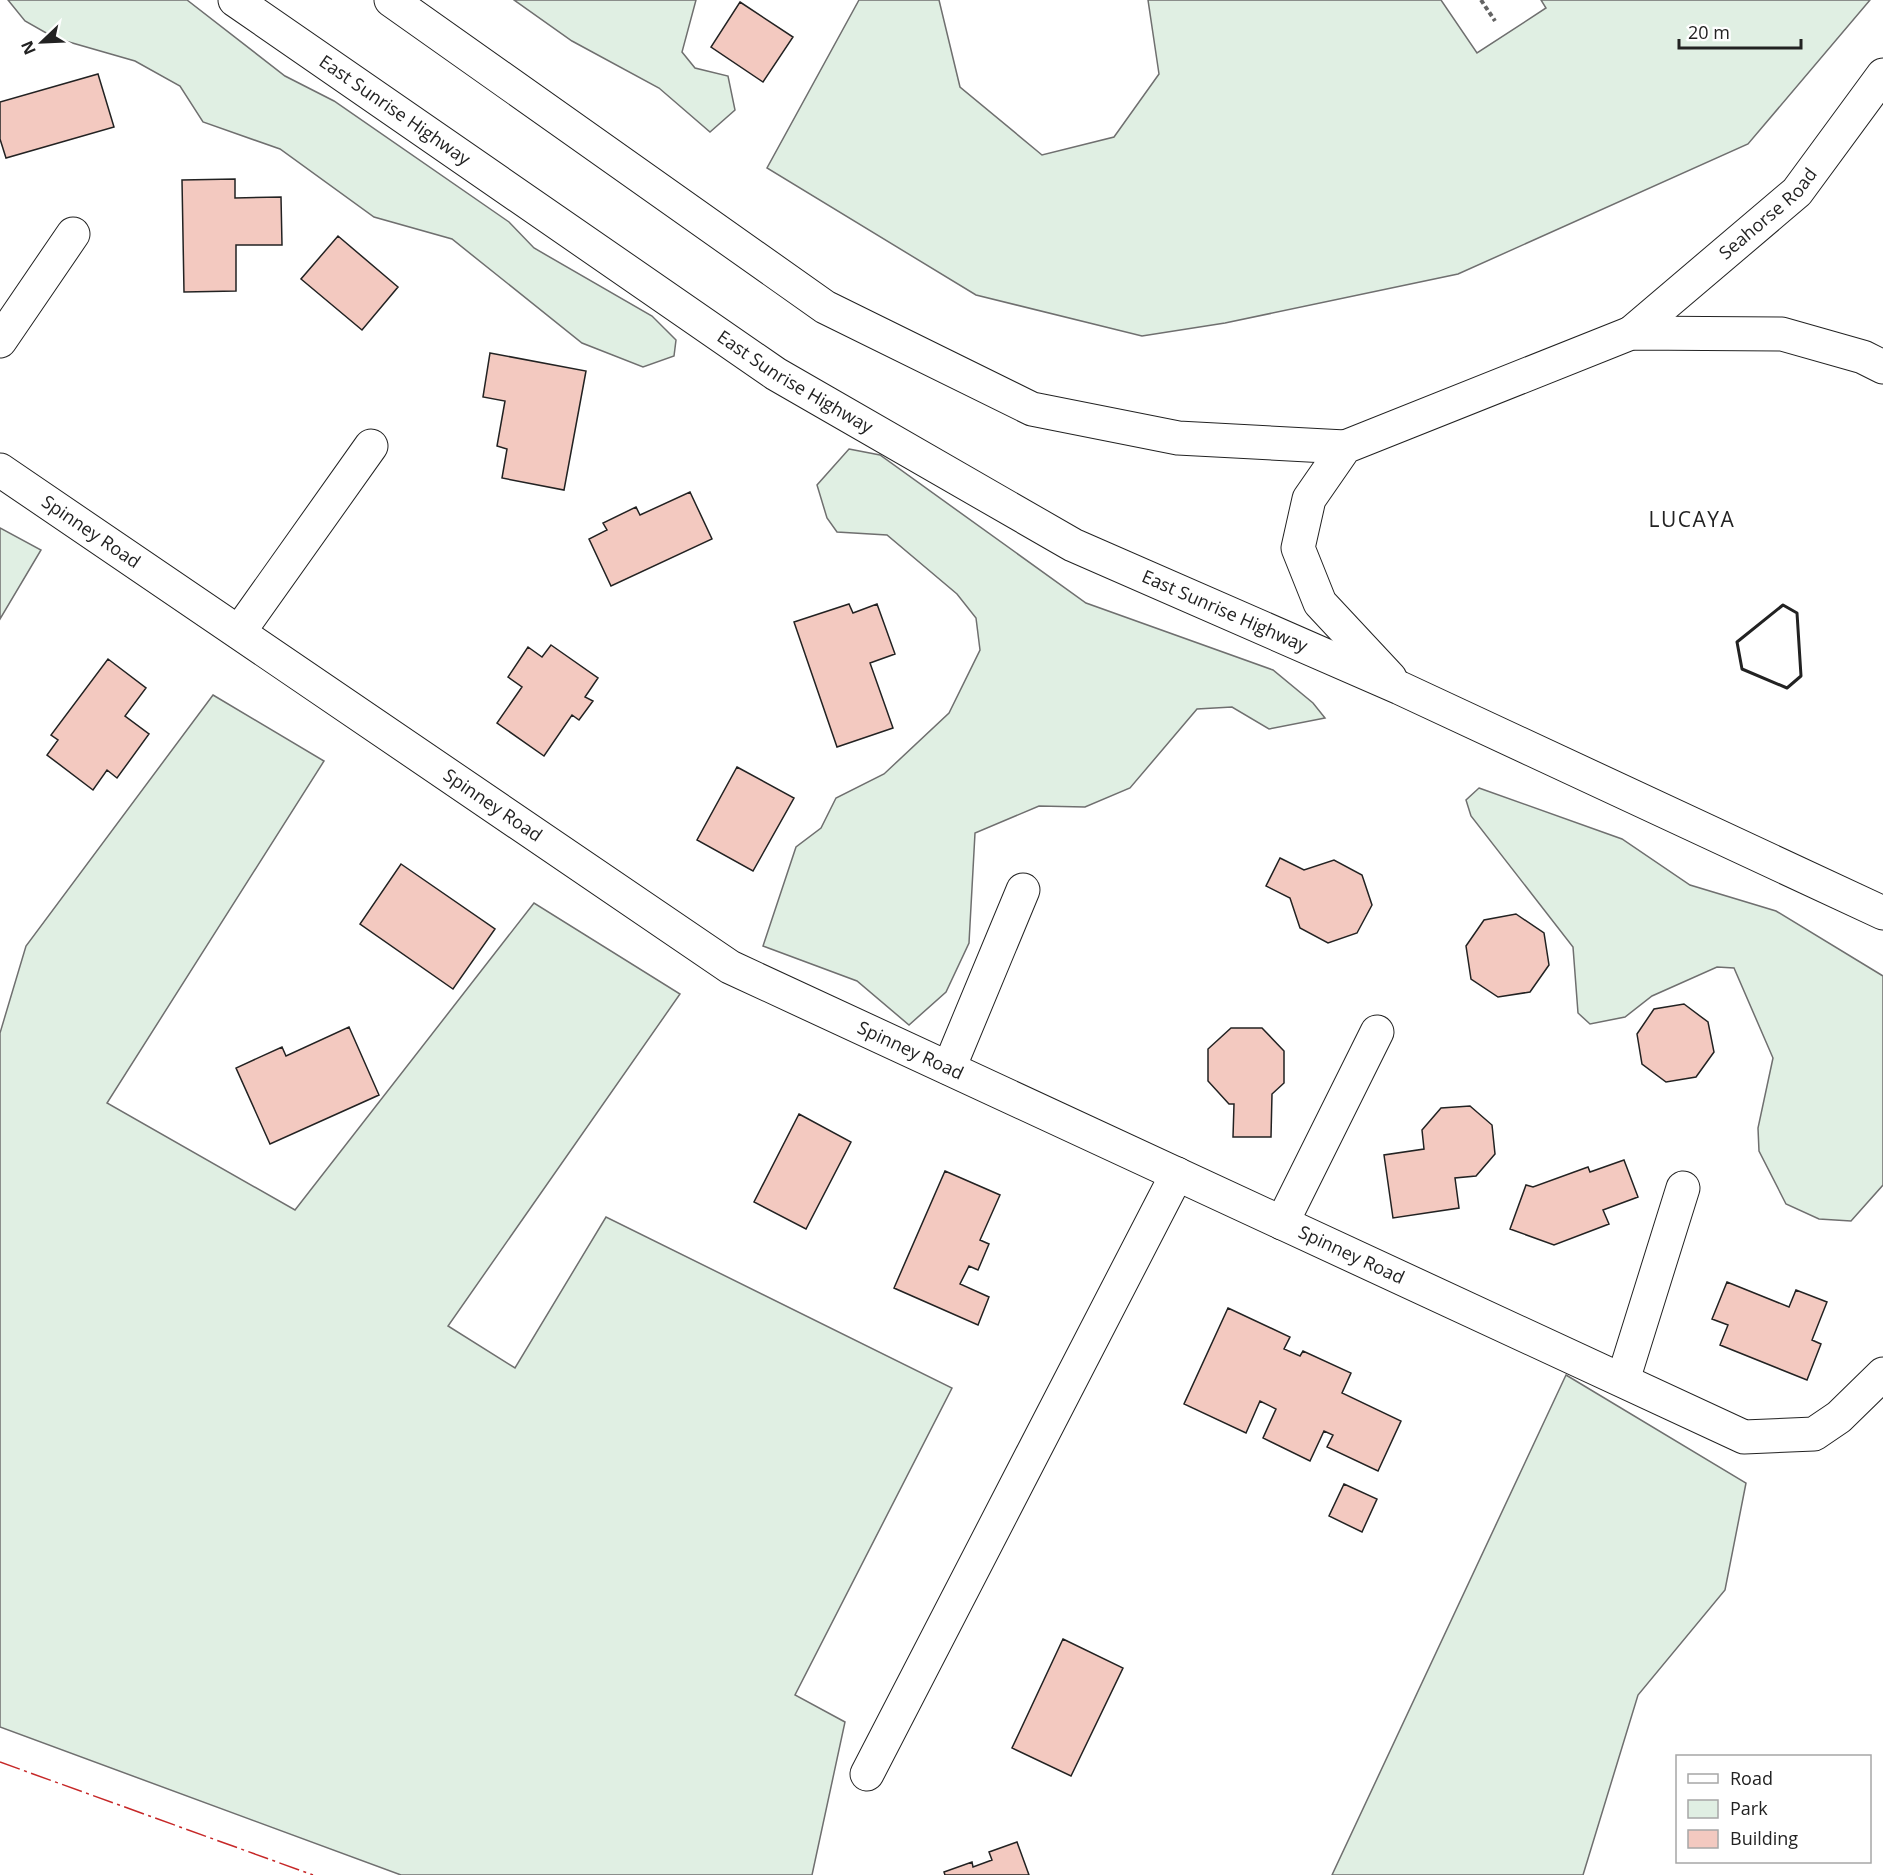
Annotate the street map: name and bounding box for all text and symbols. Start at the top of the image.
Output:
north arrow [12,12,72,72]
scale bar [1679,12,1800,50]
text: 20 m [1688,20,1730,44]
text: N [16,38,41,58]
street label: East Sunrise Highway [315,49,476,171]
street label: Seahorse Road [1713,163,1822,264]
street label: East Sunrise Highway [713,324,878,439]
street label: Spinney Road [37,489,145,573]
district label: LUCAYA [1649,505,1735,533]
street label: East Sunrise Highway [1138,564,1313,658]
street label: Spinney Road [439,762,547,847]
street label: Spinney Road [854,1015,968,1085]
street label: Spinney Road [1295,1219,1409,1289]
legend [1676,1755,1871,1863]
text: Road [1730,1766,1773,1790]
text: Park [1730,1796,1768,1820]
text: Building [1730,1826,1798,1850]

